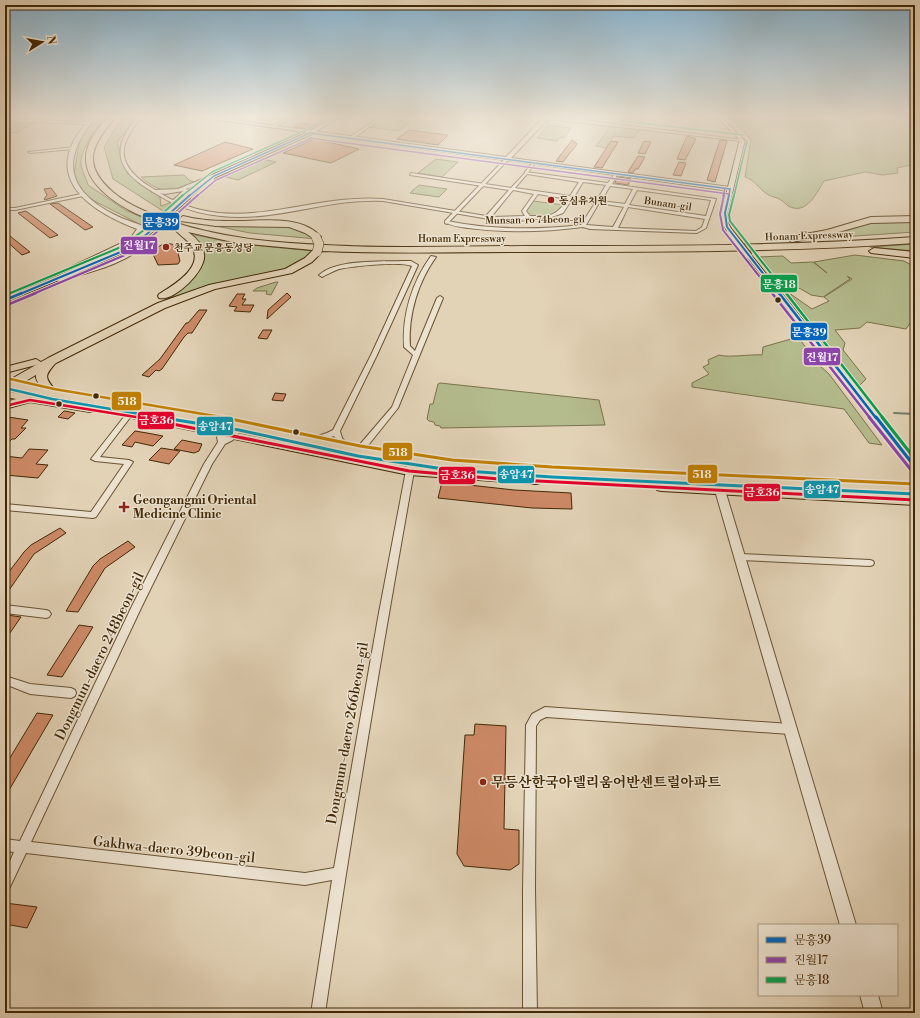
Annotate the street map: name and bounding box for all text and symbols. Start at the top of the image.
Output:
north arrow [22,22,62,62]
text: N [43,35,59,46]
marker: 동심유치원 [546,195,556,205]
place label: 동심유치원 [559,195,607,207]
street label: Bunam-gil [642,195,692,213]
line badge: 문흥39 [142,212,180,231]
street label: Munsan-ro 74beon-gil [485,213,585,227]
text: 문흥39 [144,216,178,230]
street label: Honam Expressway [765,228,853,244]
street label: Honam Expressway [418,233,506,245]
line badge: 진월17 [120,236,158,255]
text: 진월17 [123,239,156,253]
marker: 천주교 문흥동성당 [161,242,171,252]
place label: 천주교 문흥동성당 [174,242,253,254]
line badge: 문흥18 [760,274,798,293]
text: 문흥18 [762,278,796,292]
unlabelled marker [773,295,783,305]
line badge: 문흥39 [790,322,828,341]
text: 문흥39 [792,326,826,340]
line badge: 진월17 [803,347,841,366]
text: 진월17 [806,351,839,365]
unlabelled marker [91,391,101,401]
line badge: 518 [111,391,142,411]
text: 518 [118,395,136,409]
unlabelled marker [54,399,64,409]
line badge: 금호36 [137,411,175,430]
text: 금호36 [139,414,173,428]
line badge: 송암47 [196,416,234,436]
text: 송암47 [198,420,233,434]
unlabelled marker [291,427,301,437]
line badge: 518 [382,442,413,461]
text: 518 [389,446,407,460]
line badge: 518 [687,464,718,484]
line badge: 송암47 [497,465,535,484]
line badge: 금호36 [438,466,476,485]
text: 송암47 [499,468,534,482]
text: 518 [693,468,711,482]
text: 금호36 [440,469,474,483]
line badge: 송암47 [803,480,841,499]
line badge: 금호36 [743,483,781,502]
text: 송암47 [805,483,840,497]
text: 금호36 [745,486,779,500]
place label: Geongangmi Oriental Medicine Clinic [133,493,256,522]
marker: Geongangmi Oriental Medicine Clinic [118,501,130,513]
street label: Dongmun-daero 248beon-gil [51,569,149,744]
street label: Dongmun-daero 266beon-gil [323,641,373,826]
place label: 무등산한국아델리움어반센트럴아파트 [491,774,721,792]
marker: 무등산한국아델리움어반센트럴아파트 [478,777,488,787]
street label: Gakhwa-daero 39beon-gil [92,833,256,867]
legend [758,924,898,996]
text: 문흥39 [794,933,831,948]
text: 진월17 [794,953,828,968]
text: 문흥18 [794,973,829,988]

